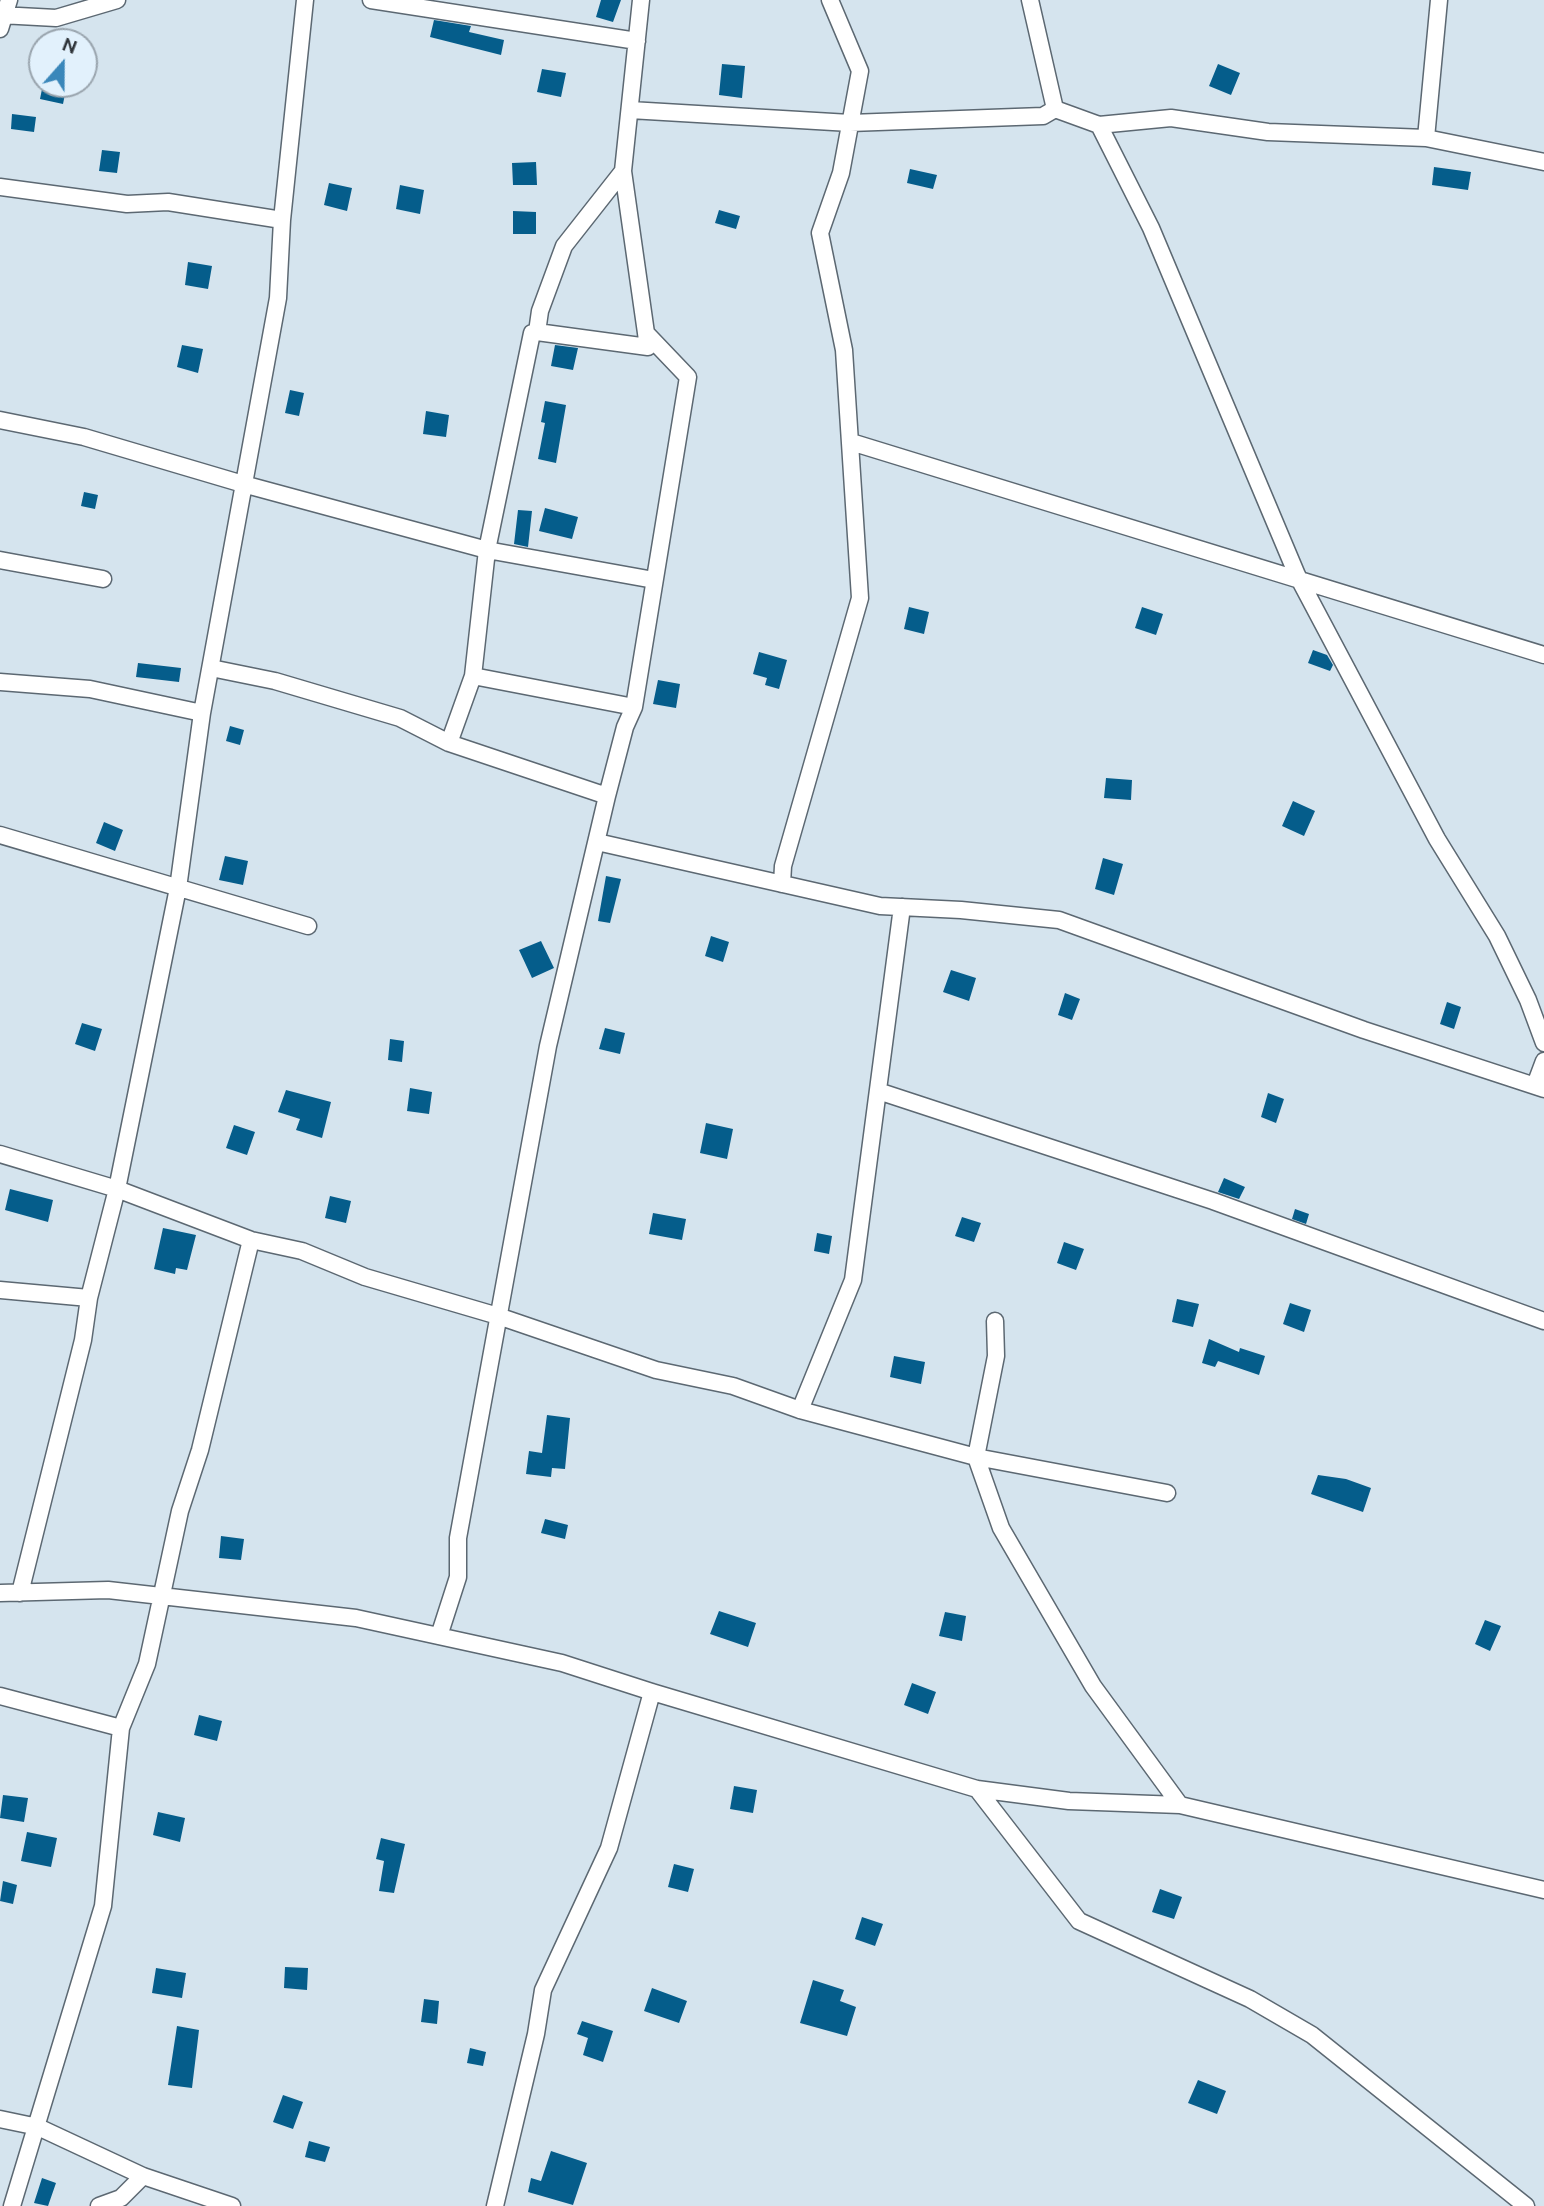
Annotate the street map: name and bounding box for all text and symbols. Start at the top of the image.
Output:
north arrow [28,28,98,98]
text: N [59,32,80,58]

